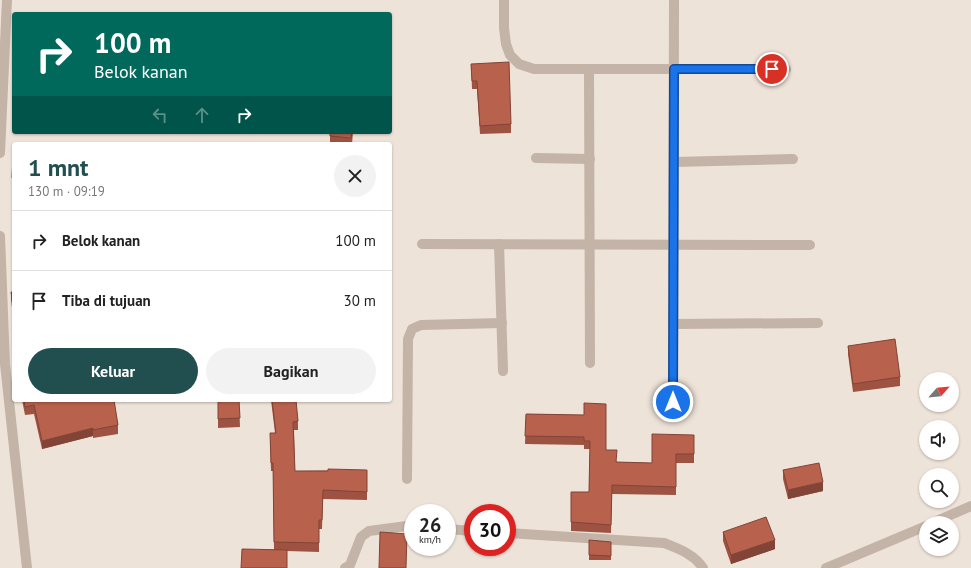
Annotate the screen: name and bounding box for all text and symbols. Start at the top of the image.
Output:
text: 100 m [94,24,171,61]
icon: right [28,28,80,80]
pin [755,52,789,86]
icon: arrive [761,58,783,80]
text: Belok kanan [94,60,188,83]
icon: left [149,104,171,126]
icon: ahead [191,104,213,126]
icon: right [233,104,255,126]
text: 1 mnt [28,152,88,183]
button: close [334,155,376,197]
text: 130 m · 09:19 [28,183,105,200]
icon: right [28,230,50,252]
text: Belok kanan [62,231,140,250]
text: 100 m [335,231,376,250]
icon: arrive [28,290,50,312]
text: Tiba di tujuan [62,291,151,310]
text: 30 m [343,291,376,310]
button: Keluar [28,348,198,394]
button: Bagikan [206,348,376,394]
north arrow [919,372,959,412]
map controls [919,372,959,556]
position arrow [652,381,694,423]
button: sound [919,420,959,460]
button: search [919,468,959,508]
speed limit sign: 30 [464,504,516,556]
text: 26 [419,512,441,538]
button: layers [919,516,959,556]
text: km/h [419,533,441,546]

